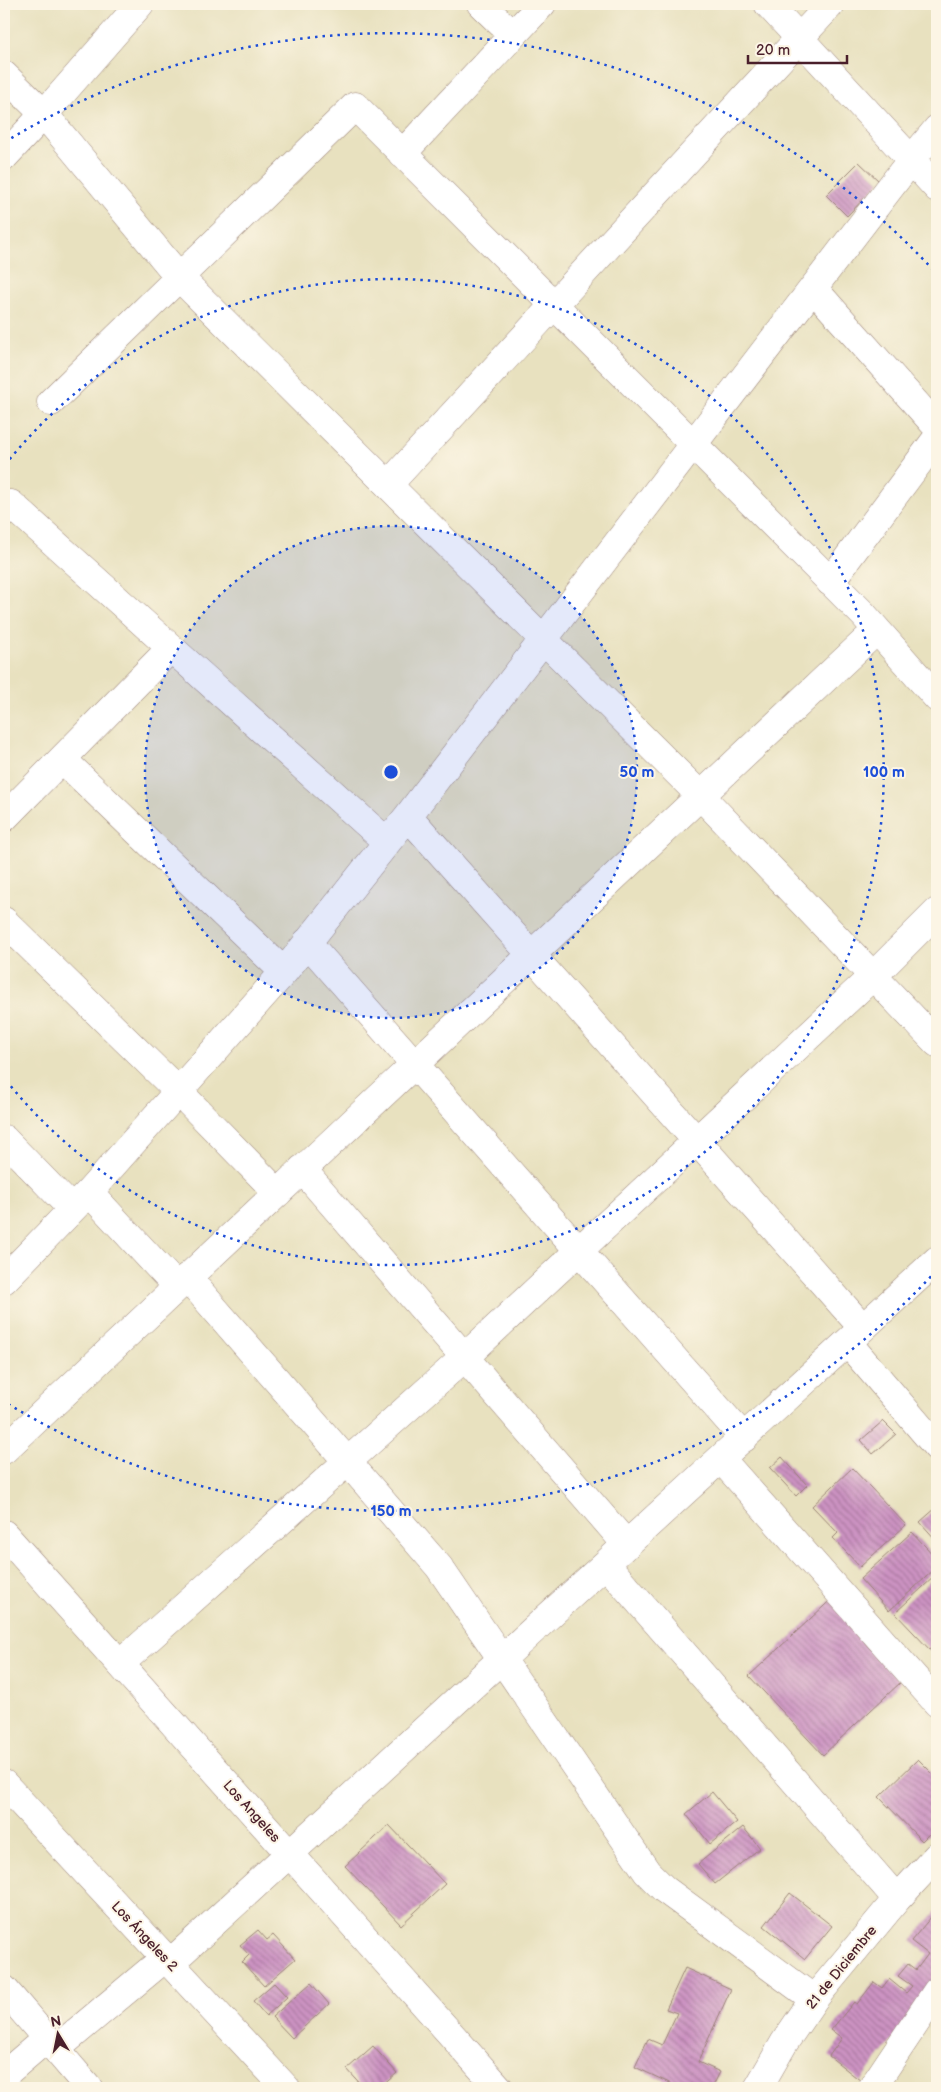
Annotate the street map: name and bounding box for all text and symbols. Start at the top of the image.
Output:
scale bar [748,32,847,64]
text: 20 m [756,41,790,60]
centre of rings [382,763,400,781]
text: 50 m [620,763,655,782]
text: 100 m [863,763,905,782]
text: 150 m [370,1502,412,1521]
street label: Los Angeles [219,1777,284,1846]
street label: Los Ángeles 2 [108,1897,183,1975]
street label: 21 de Diciembre [803,1922,880,2013]
north arrow [32,2010,82,2060]
text: N [49,2012,62,2031]

